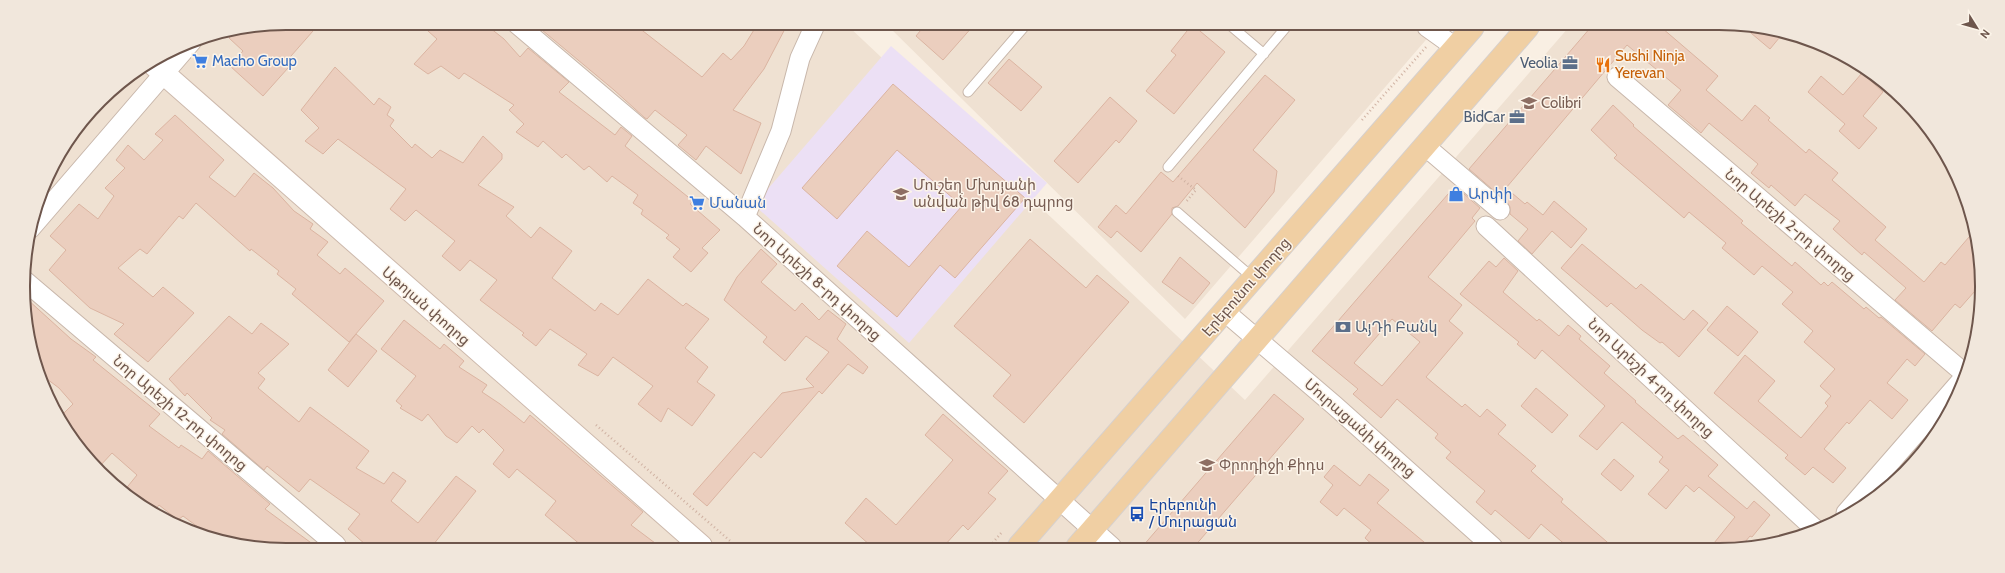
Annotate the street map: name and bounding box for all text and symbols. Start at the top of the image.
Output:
north arrow [1957,8,1997,48]
text: N [1977,27,1993,41]
place label: Sushi Ninja Yerevan [1614,47,1686,82]
supermarket icon: Macho Group [191,52,209,70]
place label: Macho Group [212,52,297,70]
place label: Veolia [1520,54,1559,72]
office icon: Veolia [1561,54,1579,72]
restaurant icon: Sushi Ninja Yerevan [1594,56,1612,74]
school or university icon: Colibri [1520,94,1538,112]
place label: Colibri [1541,94,1581,112]
place label: BidCar [1464,108,1505,126]
office icon: BidCar [1508,108,1526,126]
street label: Նոր Արեշի 2-րդ փողոց [1721,165,1859,285]
place label: Մուշեղ Մխոյանի անվան թիվ 68 դպրոց [913,176,1074,211]
school or university icon: Մուշեղ Մխոյանի անվան թիվ 68 դպրոց [892,185,910,203]
shop icon: Արփի [1447,185,1465,203]
place label: Արփի [1468,185,1512,203]
supermarket icon: Մանան [688,194,706,212]
place label: Մանան [709,194,766,212]
street label: Նոր Արեշի 8-րդ փողոց [749,220,885,344]
street label: Էրեբունու փողոց [1198,234,1294,340]
street label: Աթոյան փողոց [378,263,474,349]
street label: Նոր Արեշի 4-րդ փողոց [1584,315,1718,441]
bank icon: ԱյԴի Բանկ [1334,318,1352,336]
place label: ԱյԴի Բանկ [1355,318,1437,336]
street label: Նոր Արեշի 12-րդ փողոց [109,351,251,475]
street label: Մուրացանի փողոց [1301,375,1419,481]
school or university icon: Փրոդիջի Քիդս [1198,456,1216,474]
place label: Փրոդիջի Քիդս [1219,456,1324,474]
place label: Էրեբունի / Մուրացան [1148,496,1237,531]
bus stop icon: Էրեբունի / Մուրացան [1128,505,1146,523]

